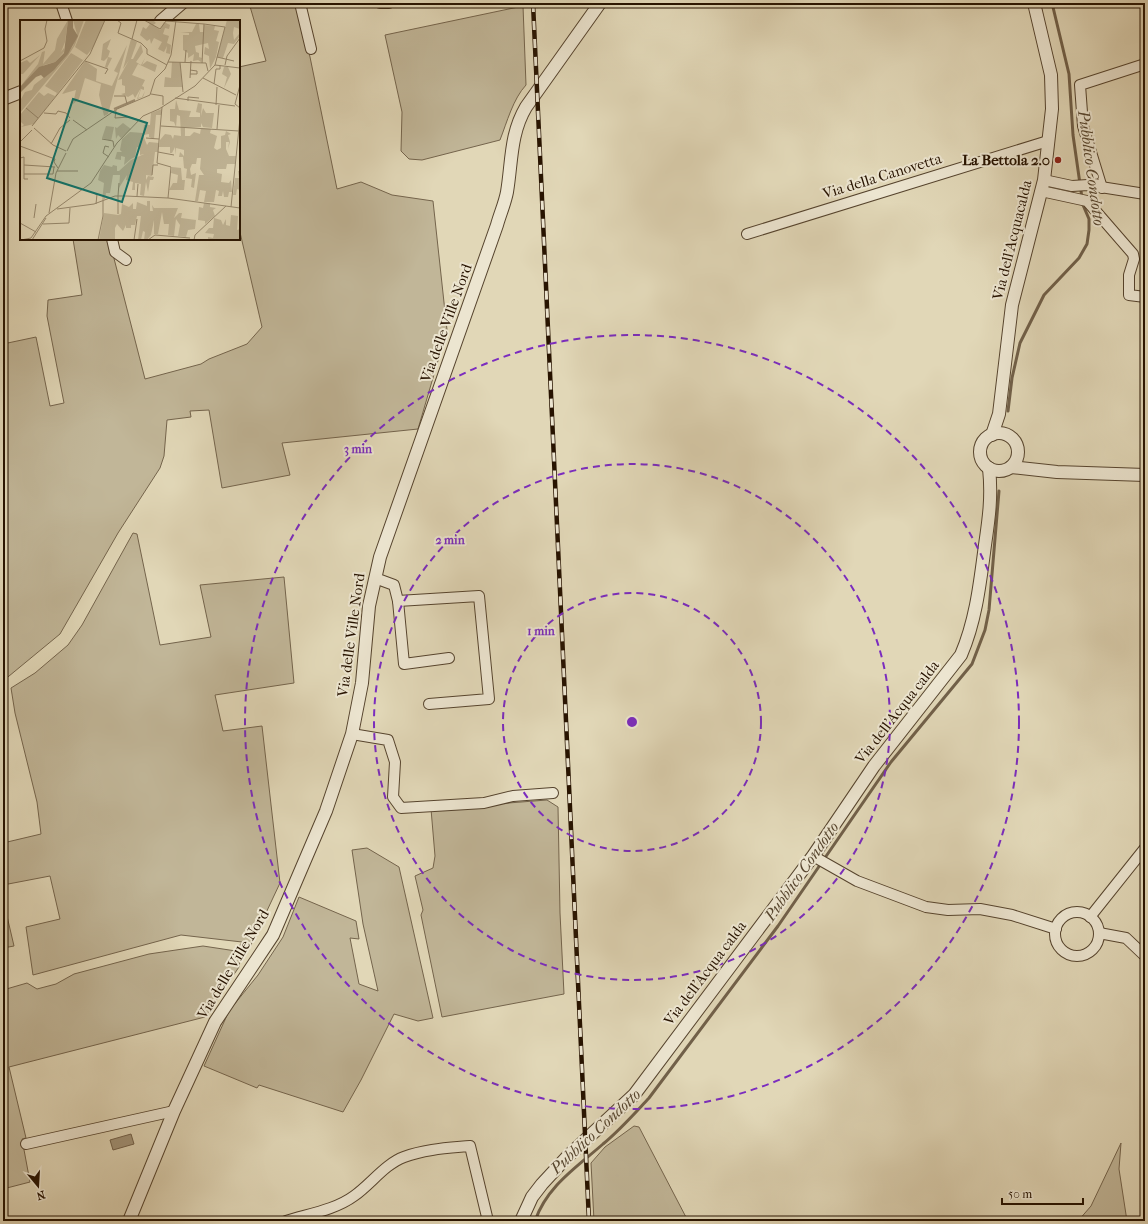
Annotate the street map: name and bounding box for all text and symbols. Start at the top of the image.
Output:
inset map [20,20,240,240]
water label: Pubblico Condotto [1074,108,1109,227]
street label: Via della Canovetta [819,149,945,203]
place label: La Bettola 2.0 [962,151,1050,169]
marker: La Bettola 2.0 [1053,155,1063,165]
street label: Via dell'Acquacalda [988,177,1036,303]
street label: Via delle Ville Nord [416,261,476,386]
text: 3 min [344,442,373,457]
text: 2 min [435,533,466,547]
street label: Via delle Ville Nord [333,571,369,699]
text: 1 min [527,624,556,638]
street label: Via dell'Acqua calda [850,656,944,768]
centre of rings [625,715,639,729]
water label: Pubblico Condotto [760,818,843,925]
street label: Via delle Ville Nord [193,905,273,1023]
street label: Via dell'Acqua calda [659,916,751,1030]
water label: Pubblico Condotto [546,1085,645,1179]
north arrow [18,1166,58,1206]
scale bar [1002,1180,1083,1206]
text: 50 m [1008,1187,1032,1201]
text: N [34,1188,47,1203]

